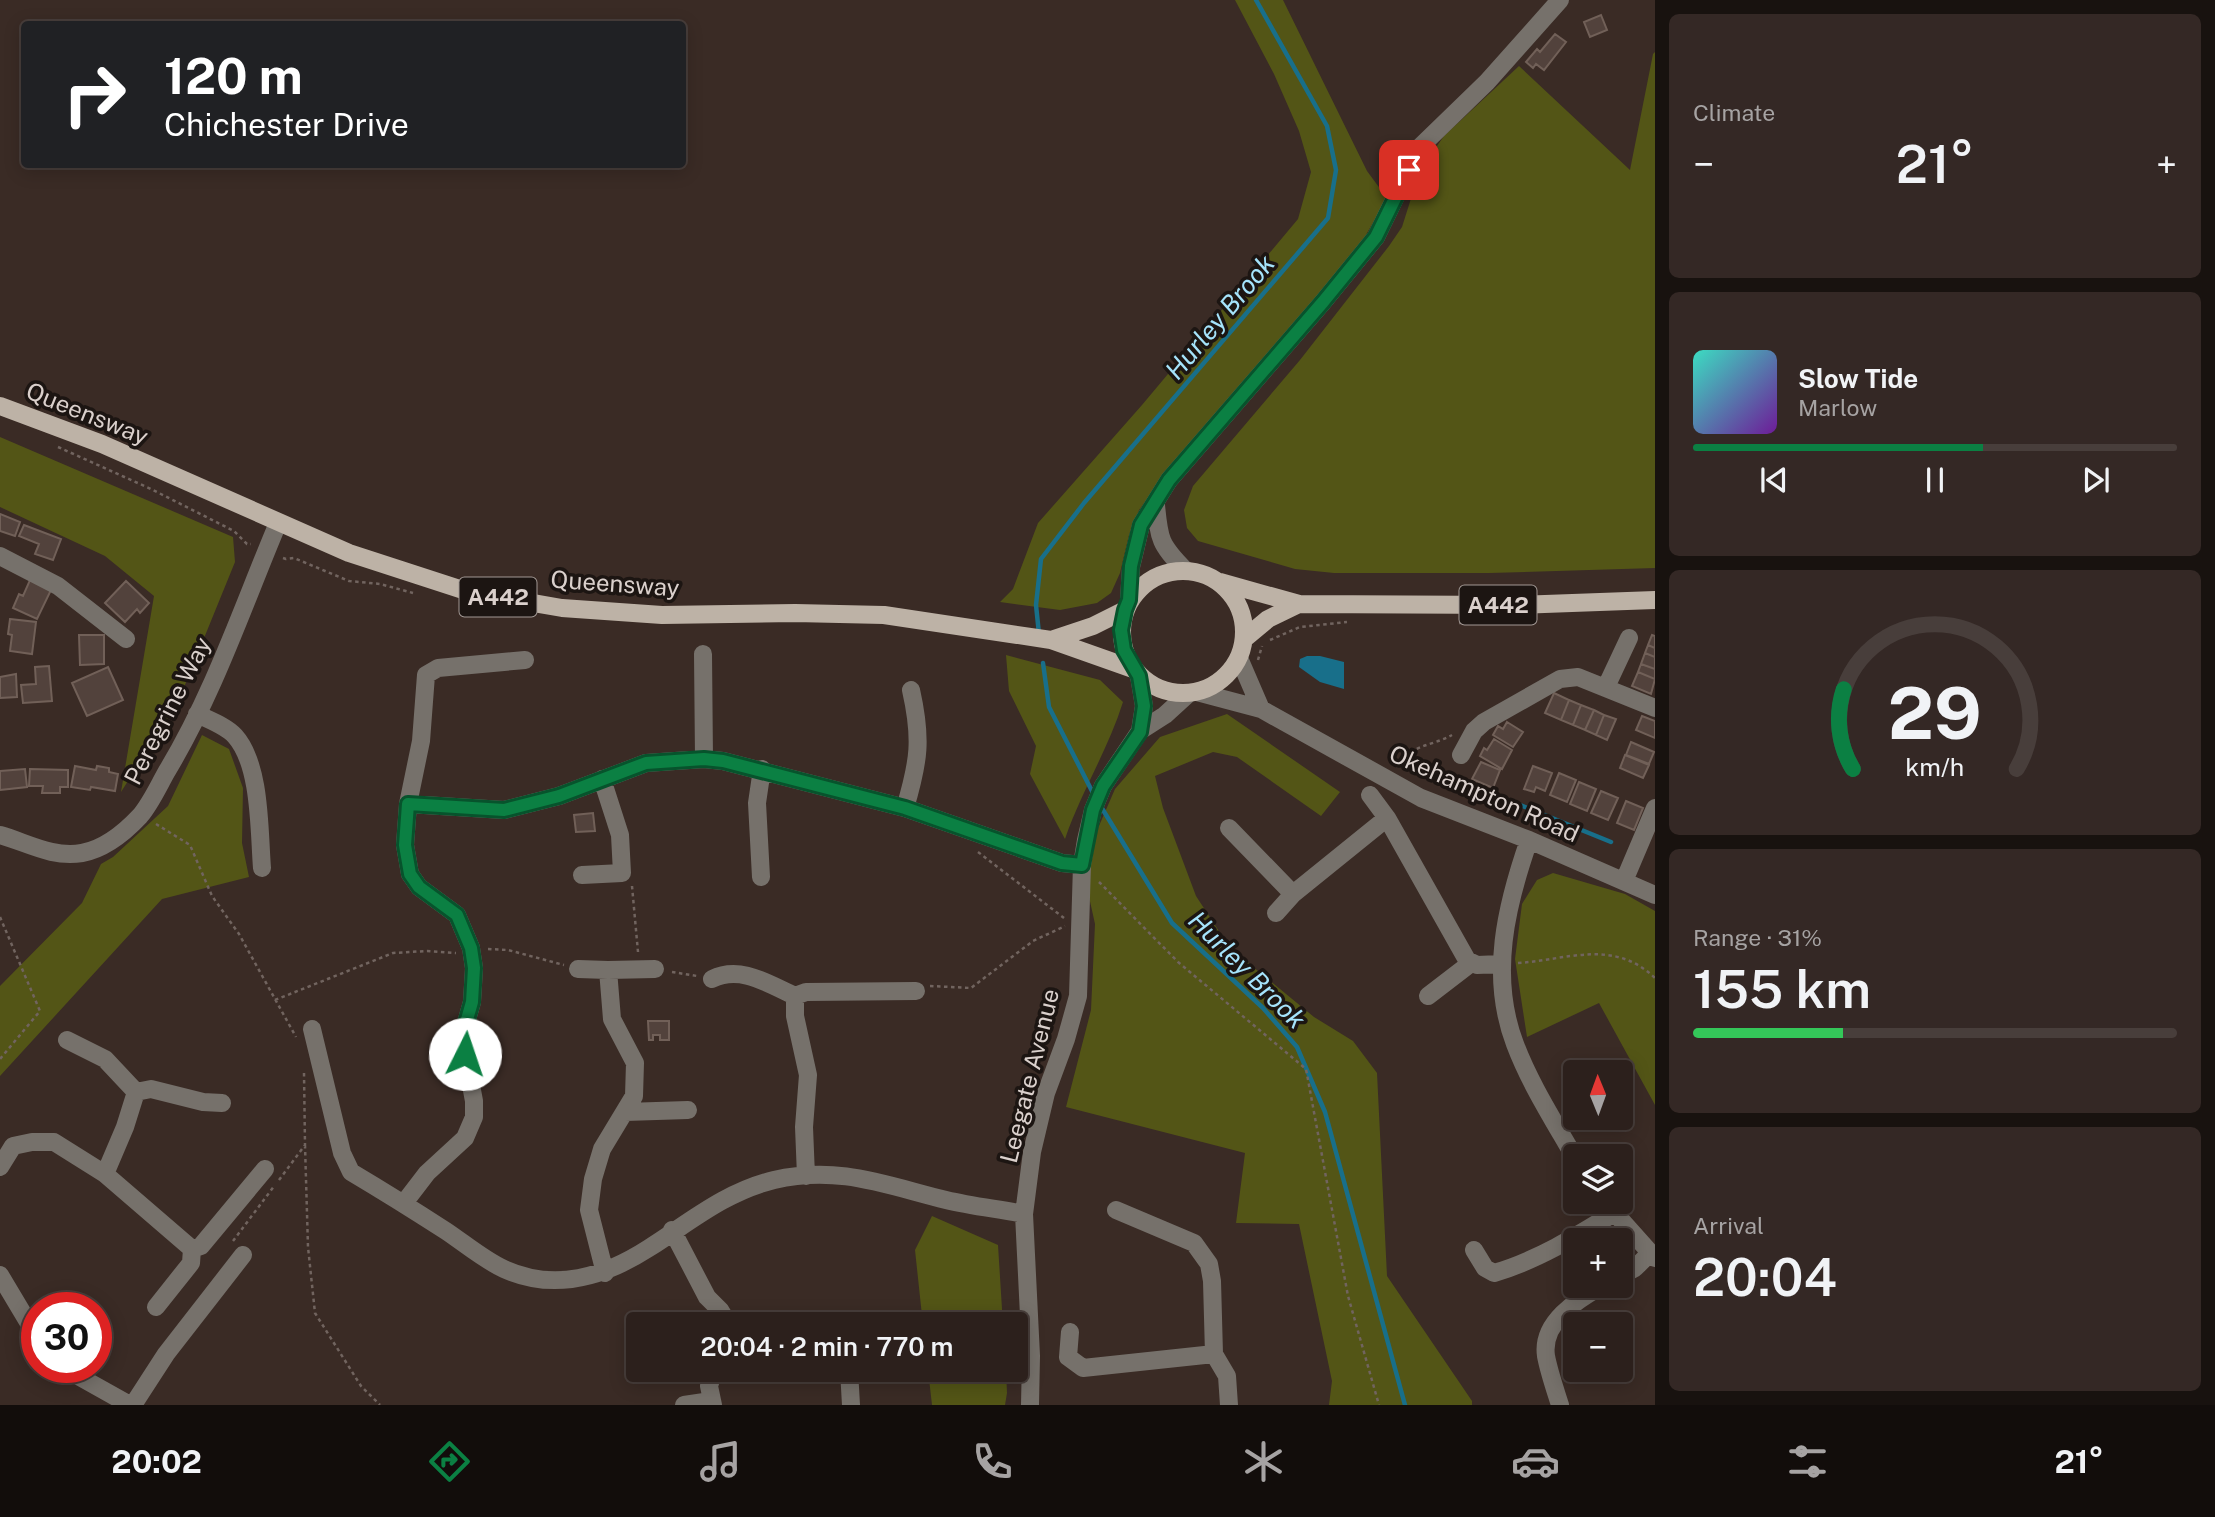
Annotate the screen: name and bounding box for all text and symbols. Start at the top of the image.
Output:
text: 120 m [164,47,303,105]
icon: right [49,49,140,140]
text: Climate [1693,99,1775,126]
text: Chichester Drive [164,106,409,143]
text: 21° [1896,134,1974,195]
pin [1379,140,1439,200]
text: − [1693,142,1714,187]
text: + [2156,142,2177,187]
icon: arrive [1390,151,1428,189]
water label: Hurley Brook [1159,248,1281,385]
text: Slow Tide [1798,363,1918,394]
street label: Queensway [22,376,153,450]
text: Marlow [1798,394,1877,421]
icon: previous [1755,461,1793,499]
icon: pause [1916,461,1954,499]
icon: next [2077,461,2115,499]
street label: Queensway [550,565,681,601]
road number: A442 [460,578,536,617]
road number: A442 [1460,586,1536,624]
street label: Peregrine Way [118,632,216,789]
text: 29 [1888,670,1982,755]
street label: Okehampton Road [1385,739,1584,847]
text: km/h [1906,751,1964,781]
water label: Hurley Brook [1182,905,1312,1035]
text: Range · 31% [1693,924,1822,951]
text: 155 km [1693,959,1871,1020]
street label: Leegate Avenue [994,986,1064,1166]
position arrow [428,1017,502,1091]
north arrow [1563,1060,1633,1130]
map controls [1563,1060,1633,1382]
button: layers [1563,1144,1633,1214]
text: Arrival [1693,1212,1764,1239]
button: + [1563,1228,1633,1298]
text: 20:04 [1693,1247,1837,1308]
speed limit sign: 30 [21,1292,112,1383]
button: − [1563,1312,1633,1382]
text: 20:04 · 2 min · 770 m [700,1331,954,1362]
icon: directions [425,1437,474,1486]
icon: music [696,1437,745,1486]
icon: phone [968,1437,1017,1486]
icon: climate [1239,1437,1288,1486]
icon: car [1511,1437,1560,1486]
icon: filters [1783,1437,1832,1486]
text: 20:02 [111,1443,202,1480]
text: 21° [2054,1443,2104,1480]

